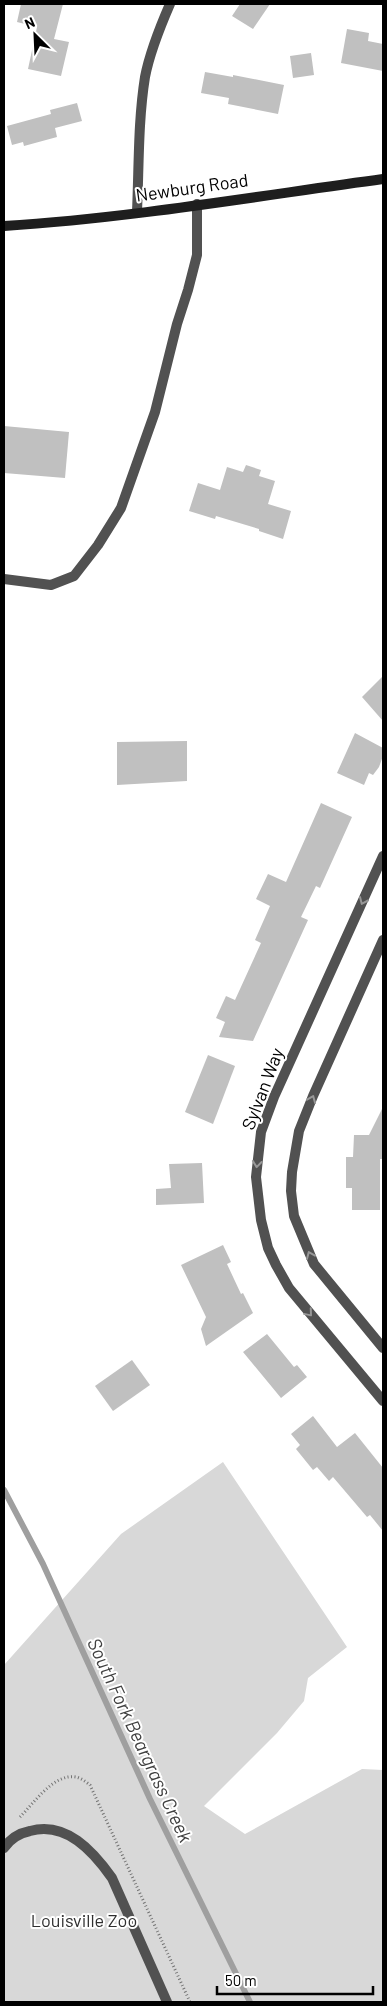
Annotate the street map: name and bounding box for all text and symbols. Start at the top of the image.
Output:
north arrow [10,10,60,60]
text: N [22,13,37,32]
street label: Newburg Road [134,168,250,206]
one-way arrow [359,896,370,905]
street label: Sylvan Way [236,1044,288,1133]
one-way arrow [305,1095,316,1104]
one-way arrow [252,1160,263,1168]
one-way arrow [306,1251,317,1260]
one-way arrow [304,1307,313,1316]
water label: South Fork Beargrass Creek [83,1634,198,1846]
park label: Louisville Zoo [31,1909,137,1931]
scale bar [217,1964,373,1996]
text: 50 m [225,1971,257,1989]

